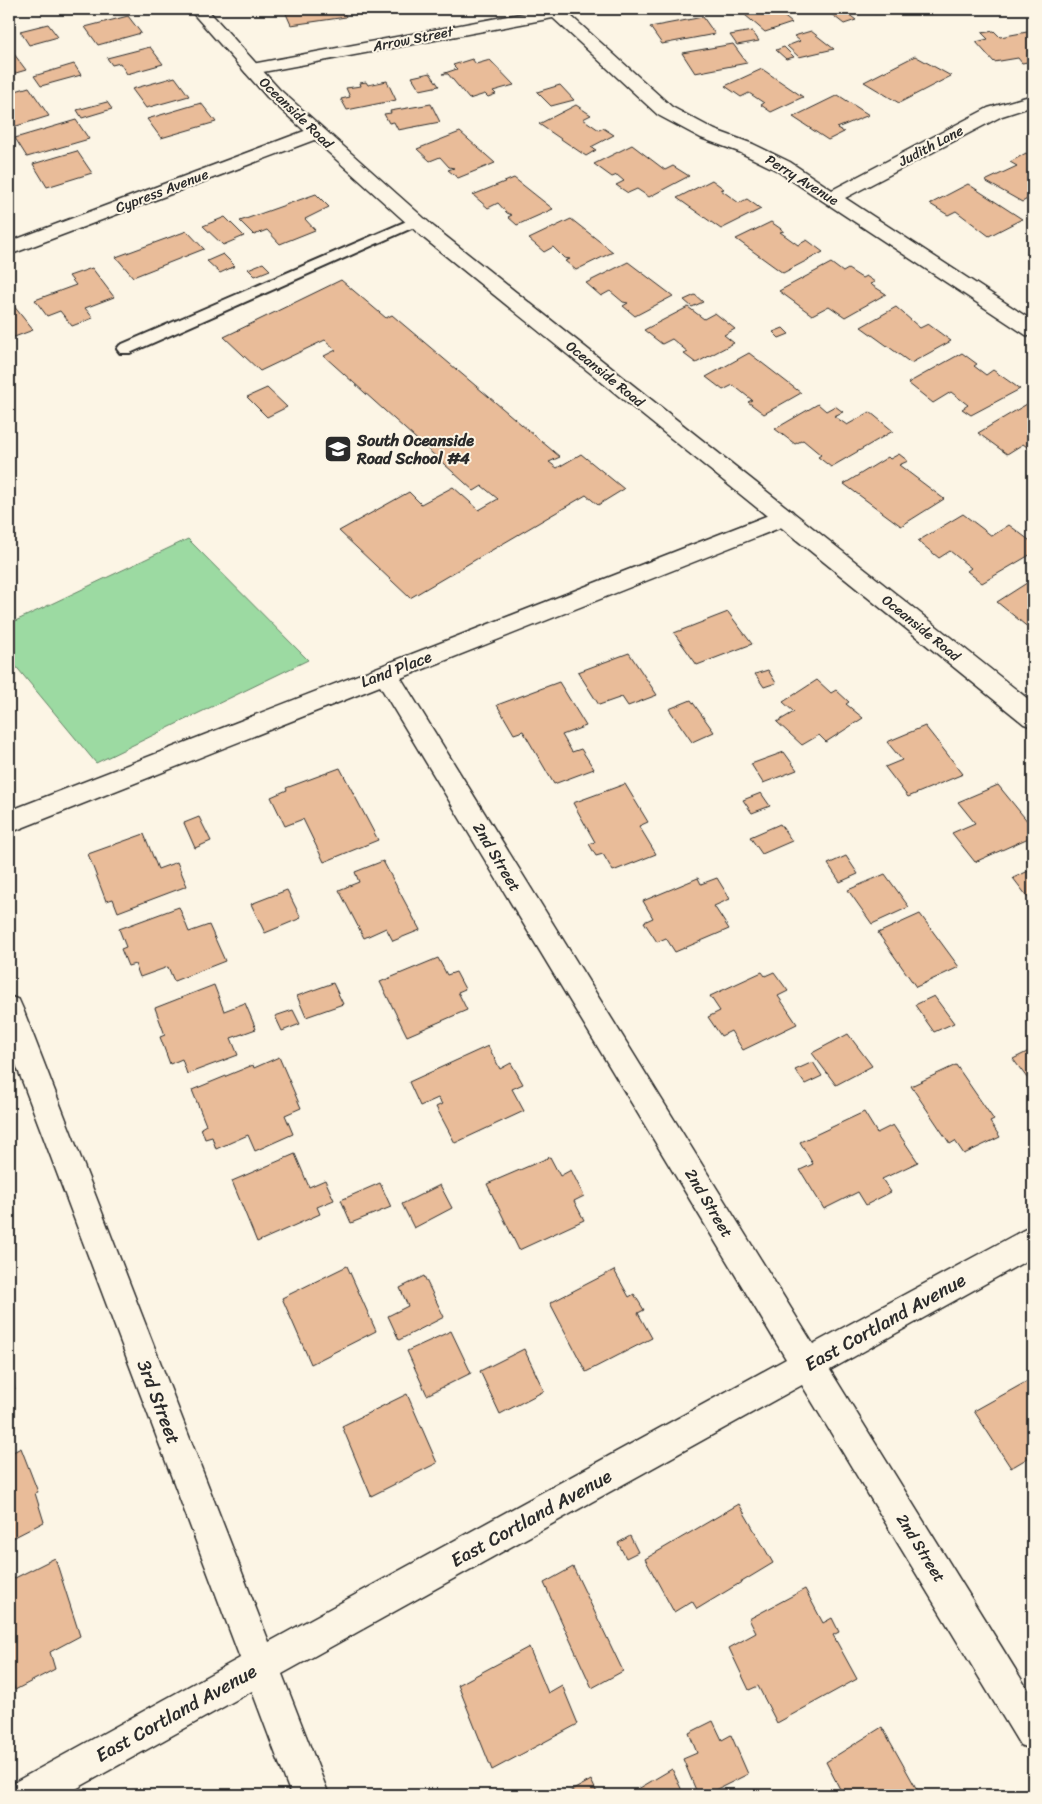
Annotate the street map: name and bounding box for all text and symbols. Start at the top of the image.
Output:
street label: Arrow Street [370,19,457,59]
street label: Oceanside Road [253,71,340,156]
street label: Judith Lane [893,118,968,174]
street label: Perry Avenue [760,147,844,213]
street label: Cypress Avenue [112,162,212,220]
street label: Oceanside Road [560,334,651,415]
place label: South Oceanside Road School #4 [356,426,474,473]
school or university icon: South Oceanside Road School #4 [323,434,353,464]
street label: Oceanside Road [876,588,967,669]
street label: Land Place [356,642,436,696]
street label: 2nd Street [465,817,529,897]
street label: 2nd Street [677,1163,741,1243]
street label: East Cortland Avenue [798,1264,972,1380]
street label: 3rd Street [128,1355,190,1449]
street label: East Cortland Avenue [444,1460,618,1576]
street label: 2nd Street [888,1508,954,1588]
street label: East Cortland Avenue [89,1655,263,1771]

